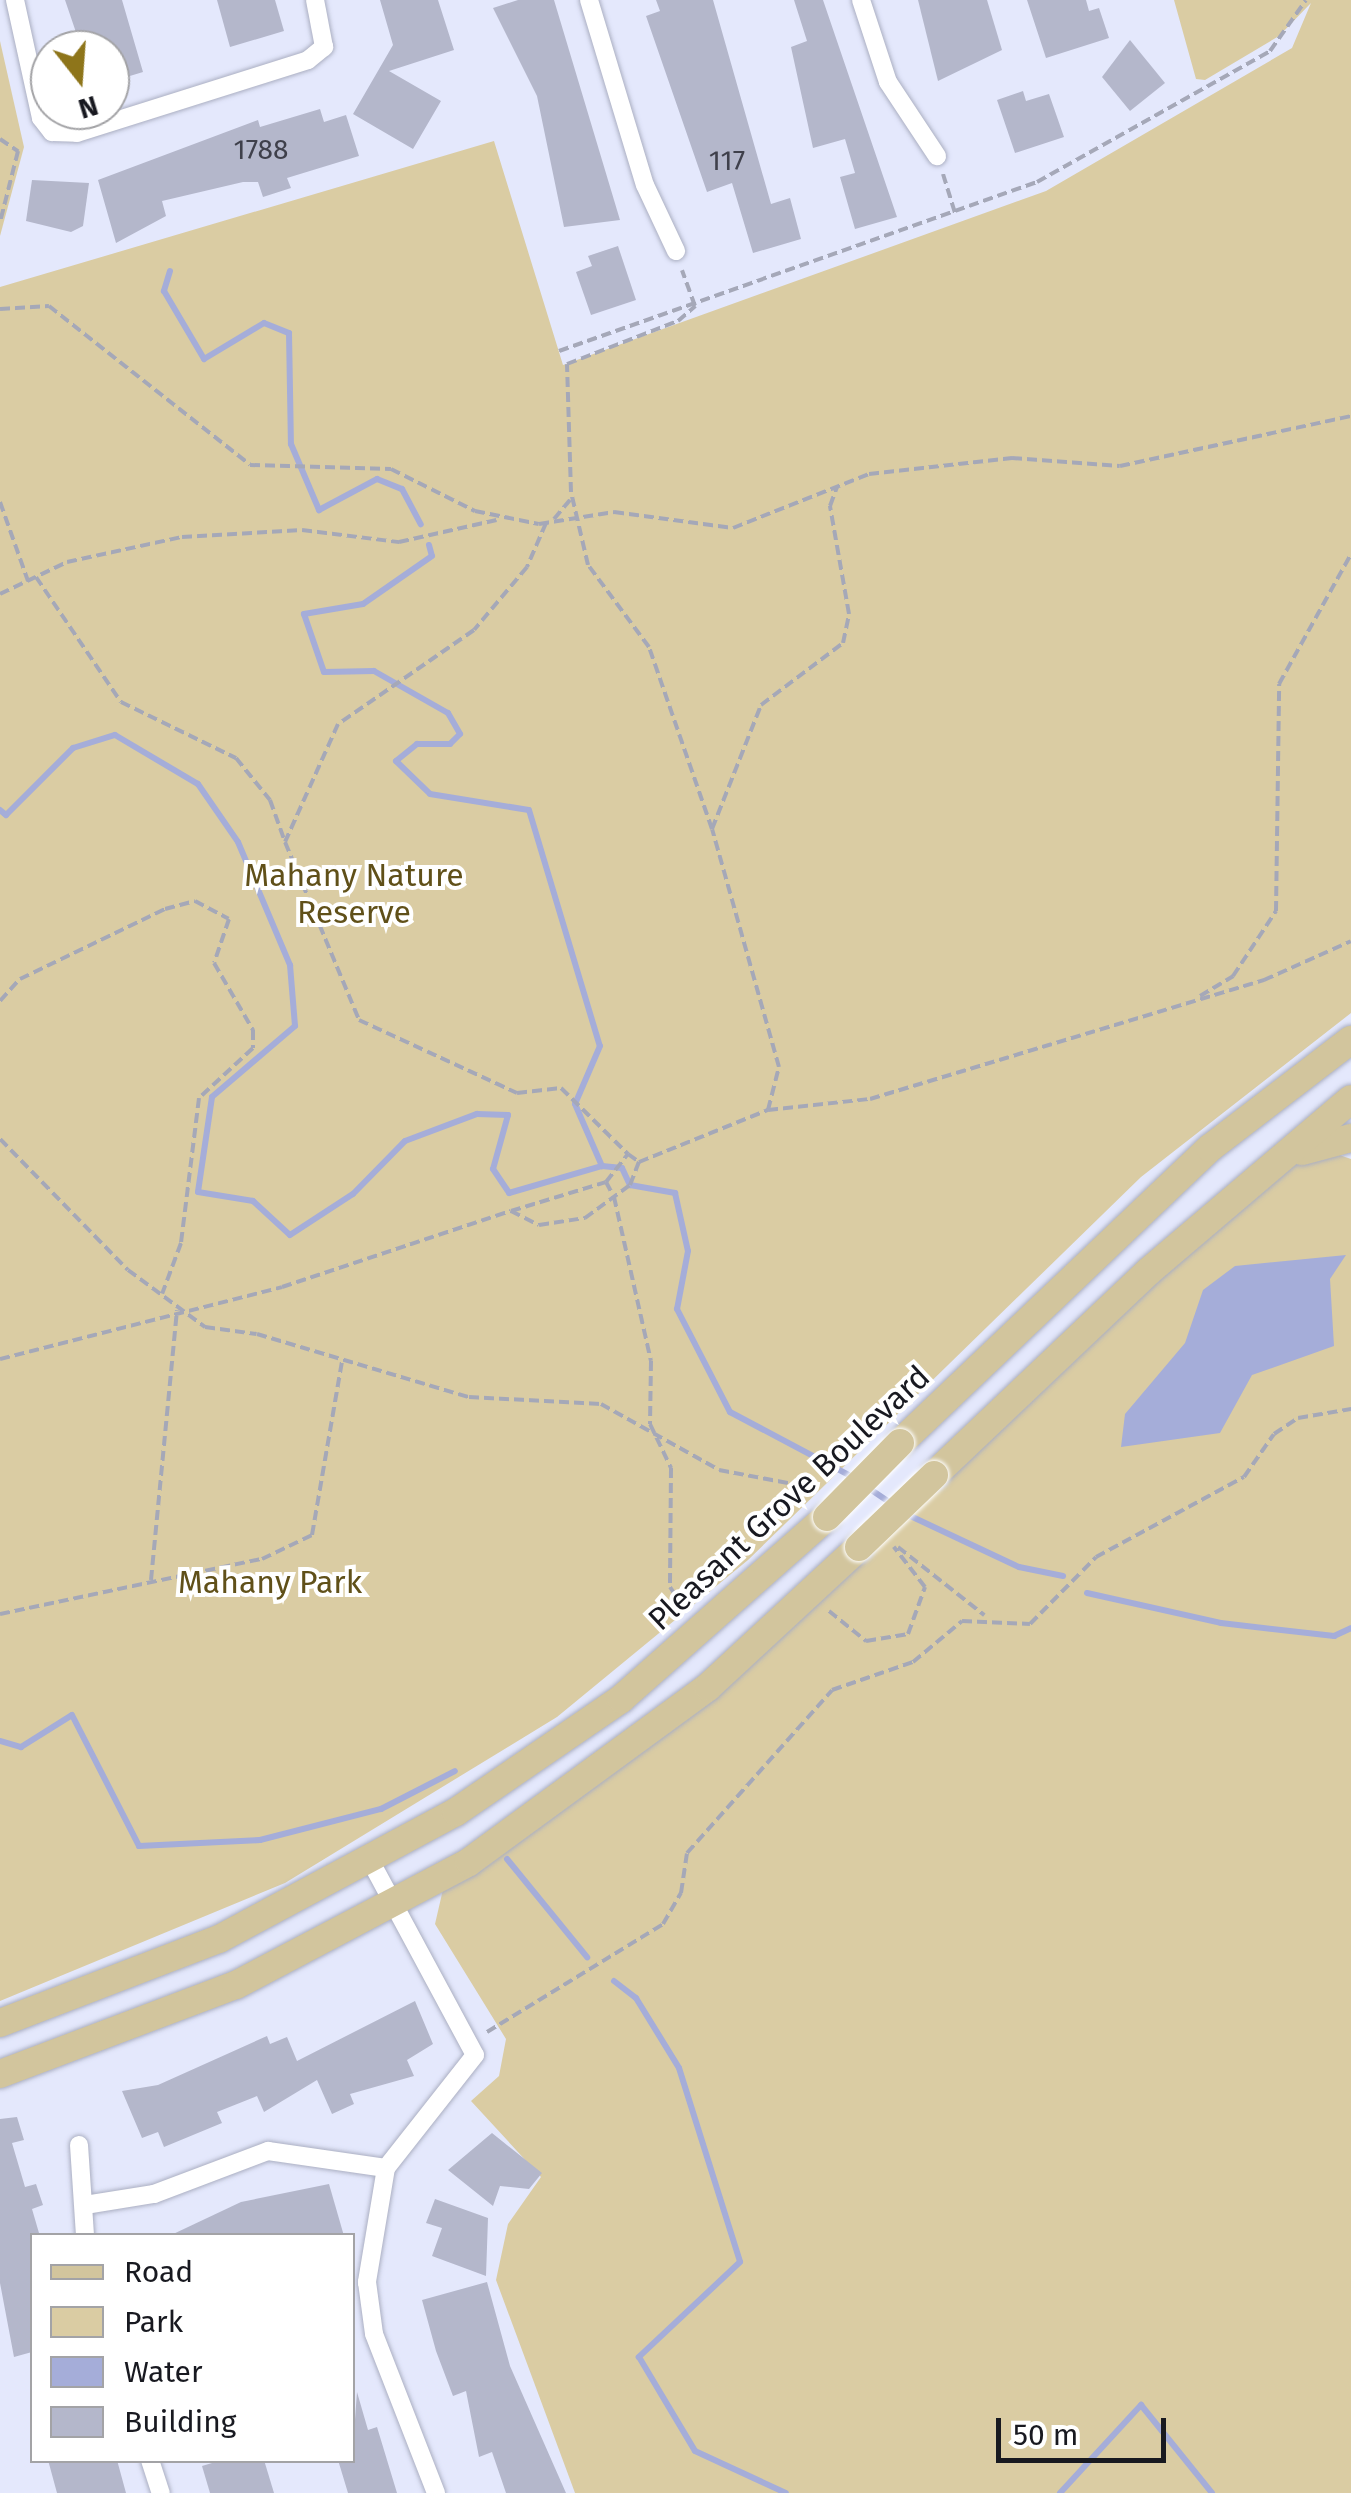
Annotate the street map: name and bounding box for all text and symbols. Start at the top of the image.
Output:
north arrow [30,30,130,130]
text: N [75,89,102,126]
house number: 1788 [234,133,288,167]
house number: 117 [709,144,745,178]
park label: Mahany Nature Reserve [244,857,464,932]
street label: Pleasant Grove Boulevard [640,1358,938,1638]
park label: Mahany Park [178,1563,362,1601]
legend [30,2233,355,2463]
text: Road [124,2254,193,2290]
text: Park [124,2304,183,2340]
text: Water [124,2354,203,2390]
scale bar [1001,2398,1171,2460]
text: Building [124,2404,236,2440]
text: 50 m [1013,2417,1078,2453]

